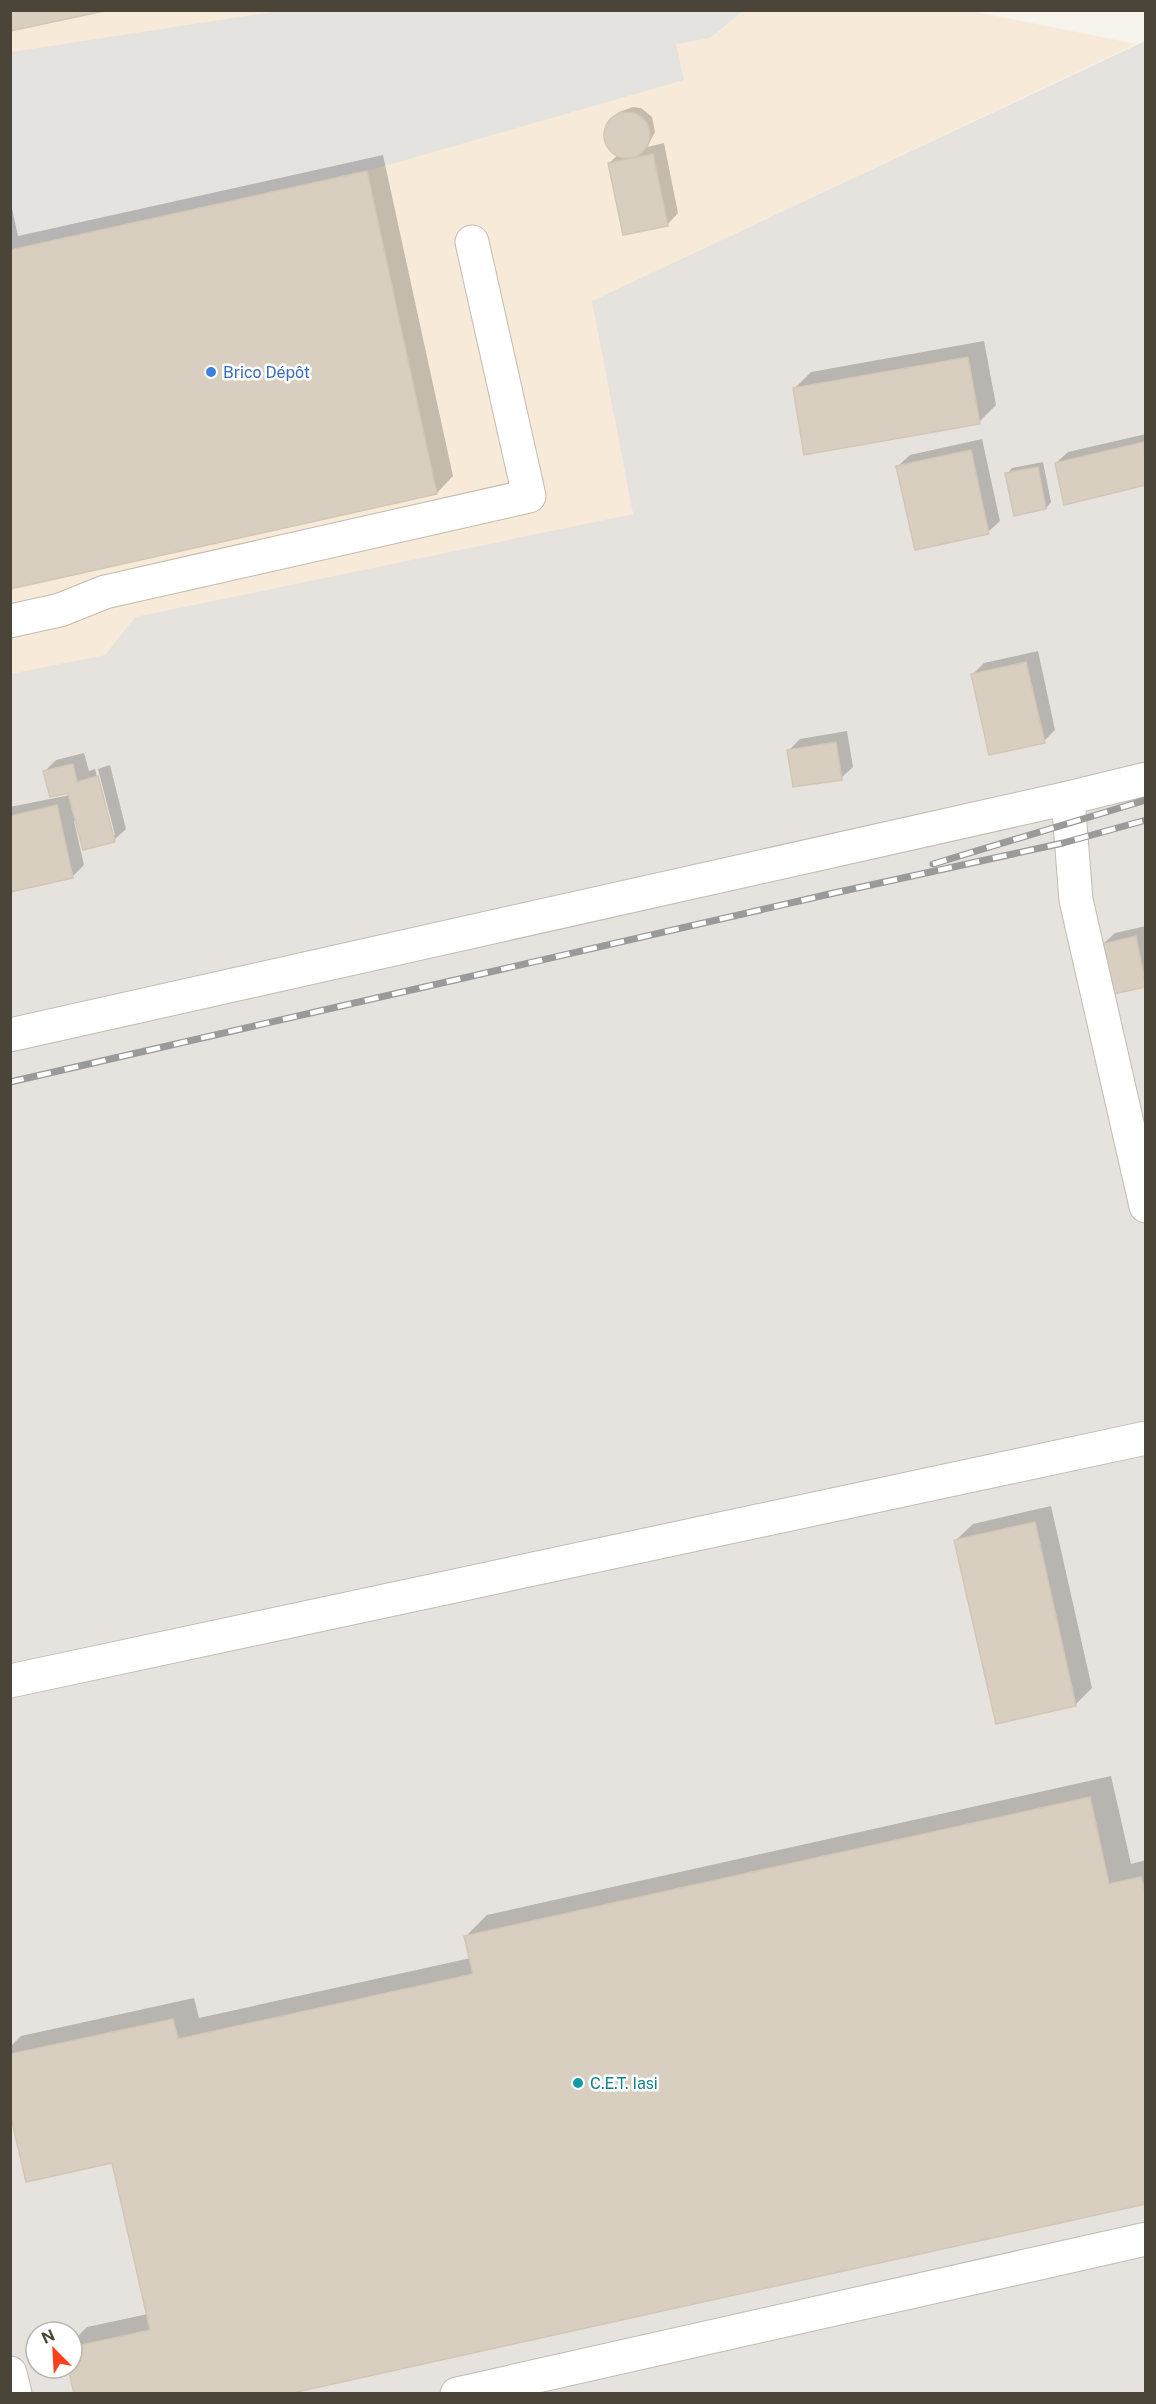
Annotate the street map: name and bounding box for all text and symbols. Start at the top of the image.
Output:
place label: Brico Dépôt [223,363,310,382]
marker: Brico Dépôt [204,365,218,379]
place label: C.E.T. Iasi [590,2074,658,2093]
marker: C.E.T. Iasi [571,2076,585,2090]
north arrow [24,2320,84,2380]
text: N [39,2326,58,2348]

